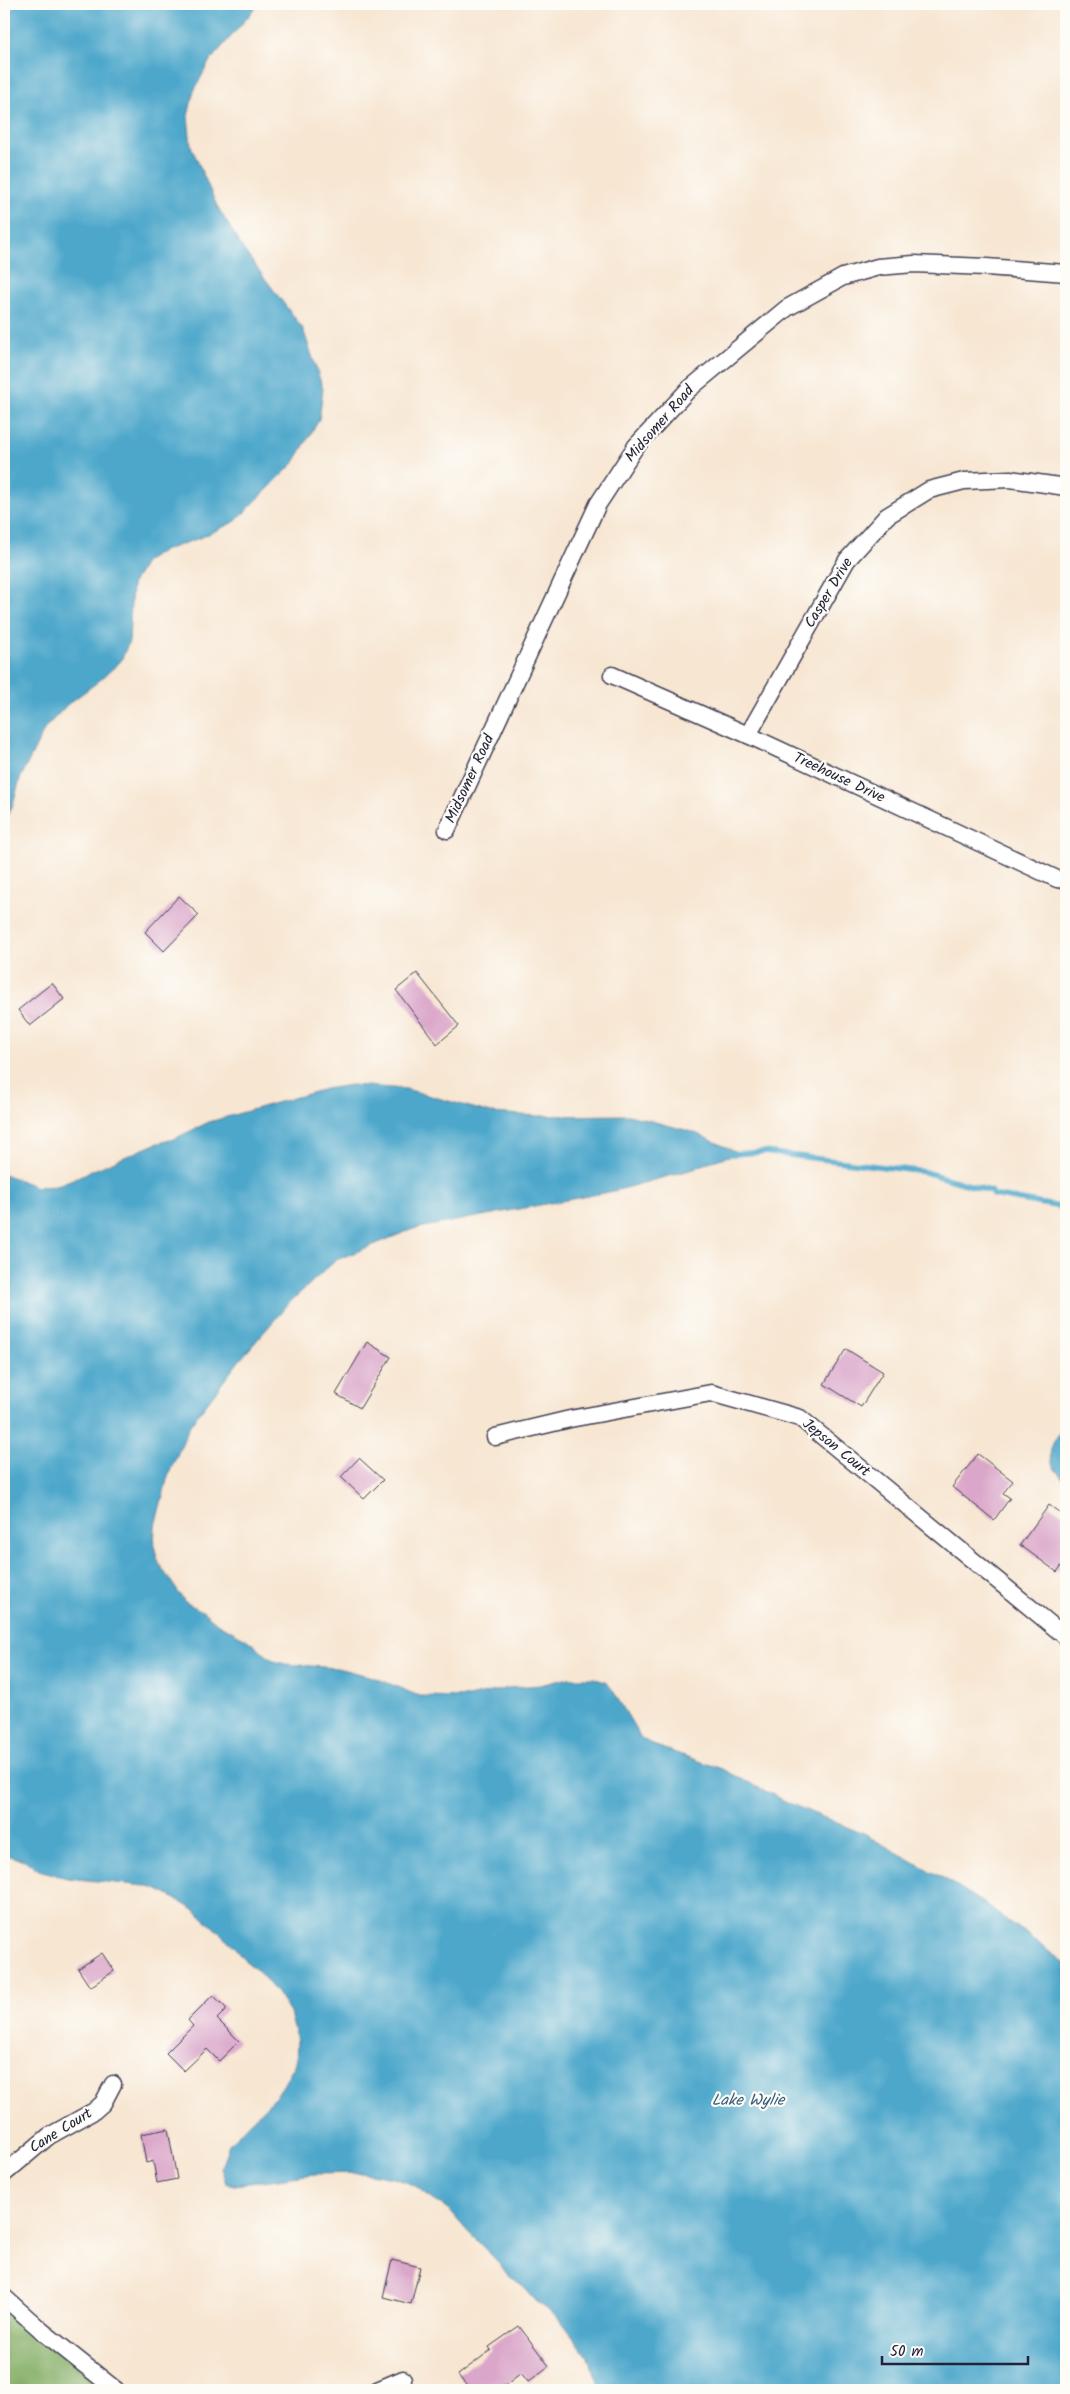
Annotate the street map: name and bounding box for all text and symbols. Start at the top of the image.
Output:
street label: Midsomer Road [620,380,701,468]
street label: Casper Drive [798,553,860,633]
street label: Midsomer Road [439,730,501,827]
street label: Treehouse Drive [789,746,889,810]
street label: Jepson Court [797,1413,876,1483]
water label: Lake Wylie [712,2088,786,2113]
street label: Cane Court [25,2102,97,2160]
scale bar [882,2334,1029,2366]
text: 50 m [890,2340,924,2364]

